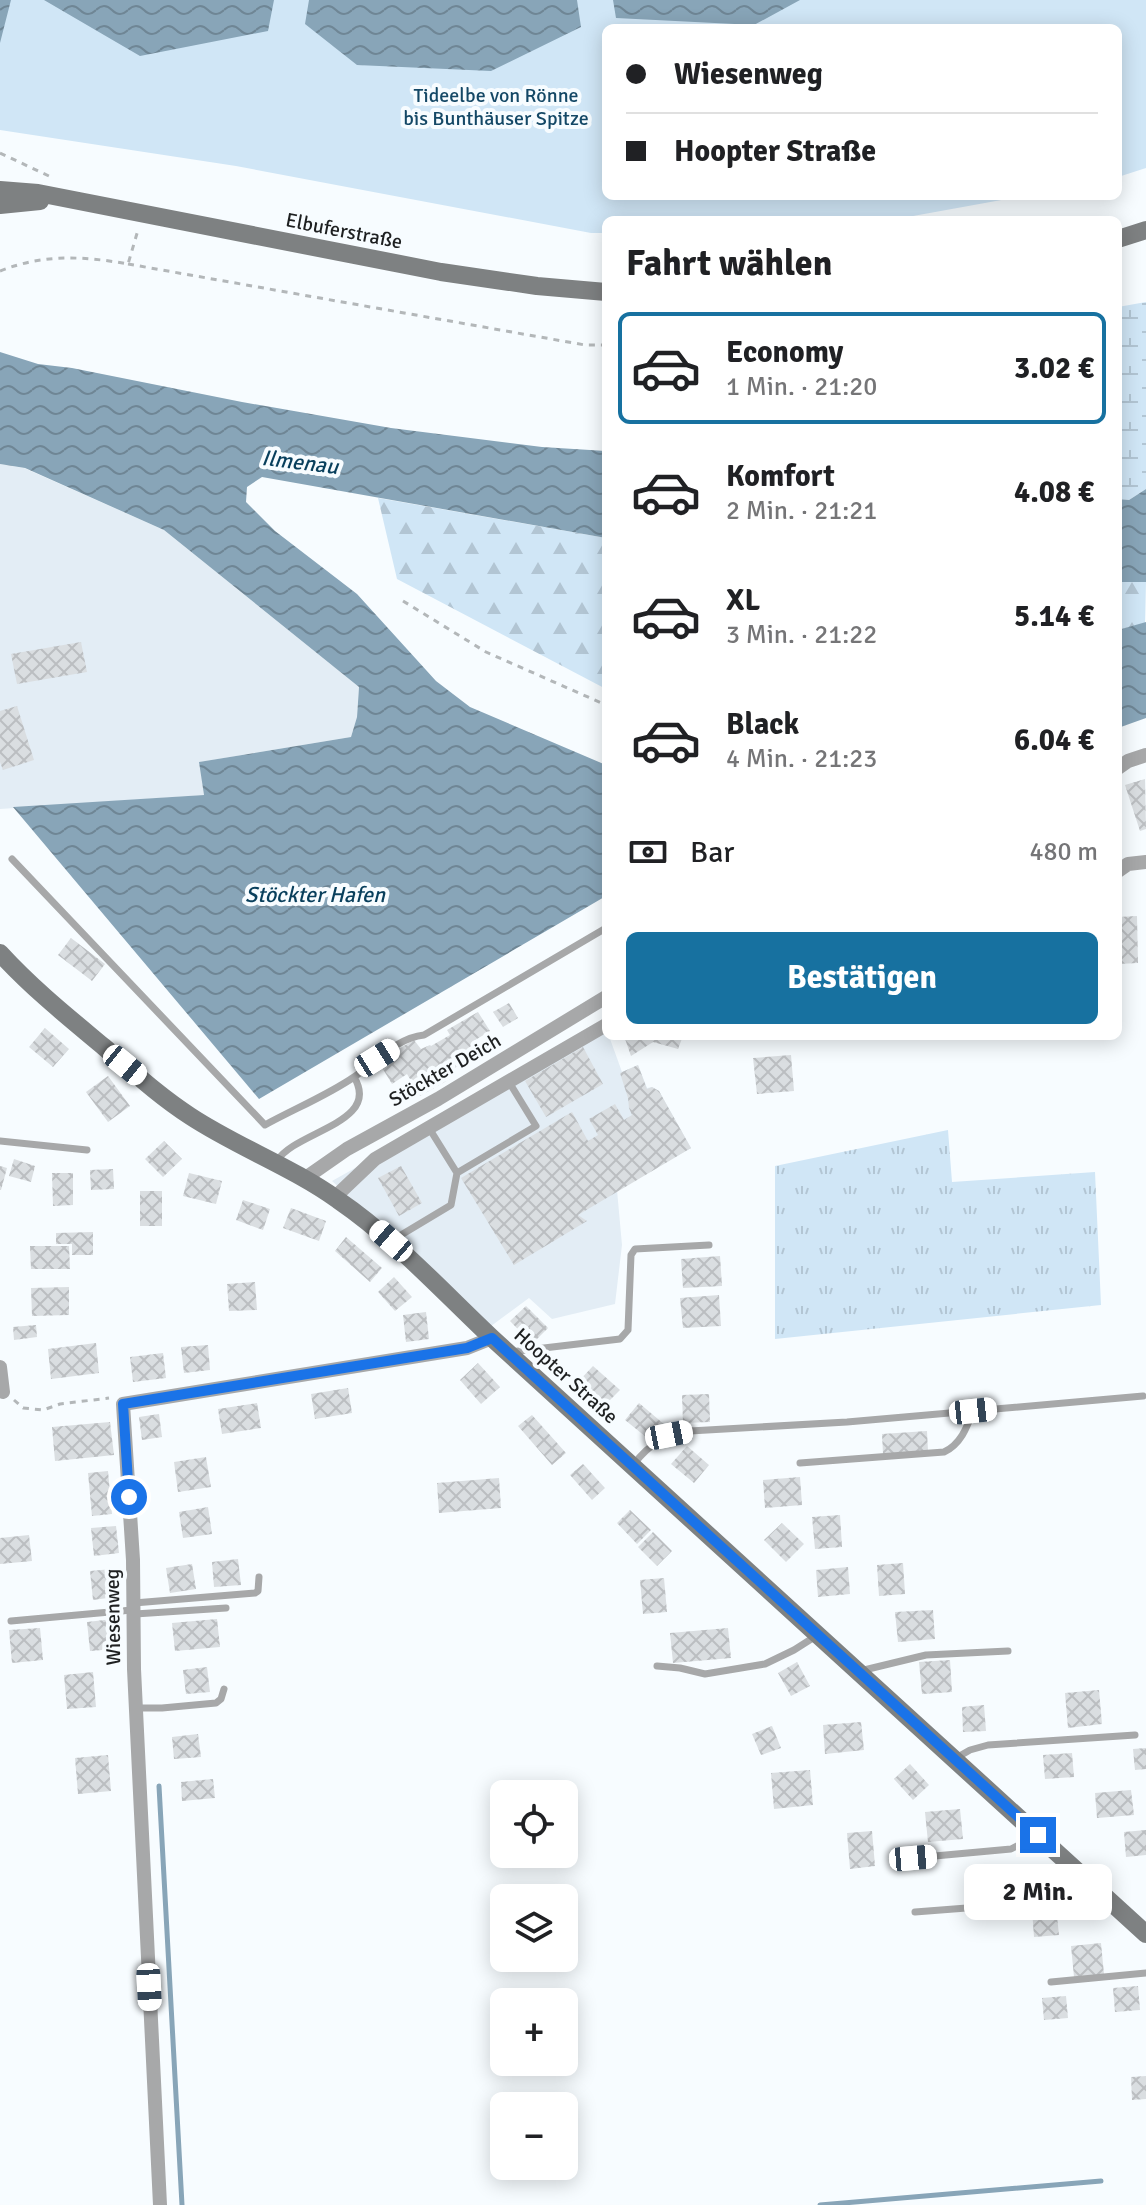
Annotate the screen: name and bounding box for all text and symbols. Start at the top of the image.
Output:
text: Wiesenweg [674,56,823,93]
park label: Tideelbe von Rönne bis Bunthäuser Spitze [403,83,589,131]
text: Hoopter Straße [674,133,876,170]
street label: Elbuferstraße [284,207,404,255]
text: Fahrt wählen [626,241,832,286]
icon: car [630,332,702,404]
text: Economy [726,334,843,371]
text: 3.02 € [1014,350,1094,387]
text: 1 Min. · 21:20 [726,371,877,403]
water label: Ilmenau [260,444,342,480]
icon: car [630,456,702,528]
text: Komfort [726,458,835,495]
text: 4.08 € [1014,474,1094,511]
text: 2 Min. · 21:21 [726,495,877,527]
icon: car [630,580,702,652]
text: XL [726,582,760,619]
text: 5.14 € [1014,598,1094,635]
text: 3 Min. · 21:22 [726,619,877,651]
icon: car [630,704,702,776]
text: Black [726,706,799,743]
text: 6.04 € [1014,722,1094,759]
text: 4 Min. · 21:23 [726,743,877,775]
icon: cash [626,830,670,874]
text: Bar [690,834,734,871]
text: 480 m [1029,836,1098,868]
water label: Stöckter Hafen [245,881,386,908]
button: Bestätigen [626,932,1098,1024]
street label: Stöckter Deich [385,1028,505,1112]
car [350,1035,404,1081]
car [99,1041,151,1089]
car [365,1216,417,1266]
street label: Hoopter Straße [509,1323,623,1429]
car [948,1397,998,1425]
car [643,1419,695,1451]
route start [111,1479,147,1515]
street label: Wiesenweg [100,1569,126,1665]
map controls [490,1780,578,2180]
button: locate [490,1780,578,1868]
route end [1020,1817,1056,1853]
car [888,1844,938,1872]
callout: 2 Min. [964,1863,1112,1919]
text: 2 Min. [1003,1876,1073,1908]
button: layers [490,1884,578,1972]
car [136,1962,162,2012]
button: + [490,1988,578,2076]
button: − [490,2092,578,2180]

